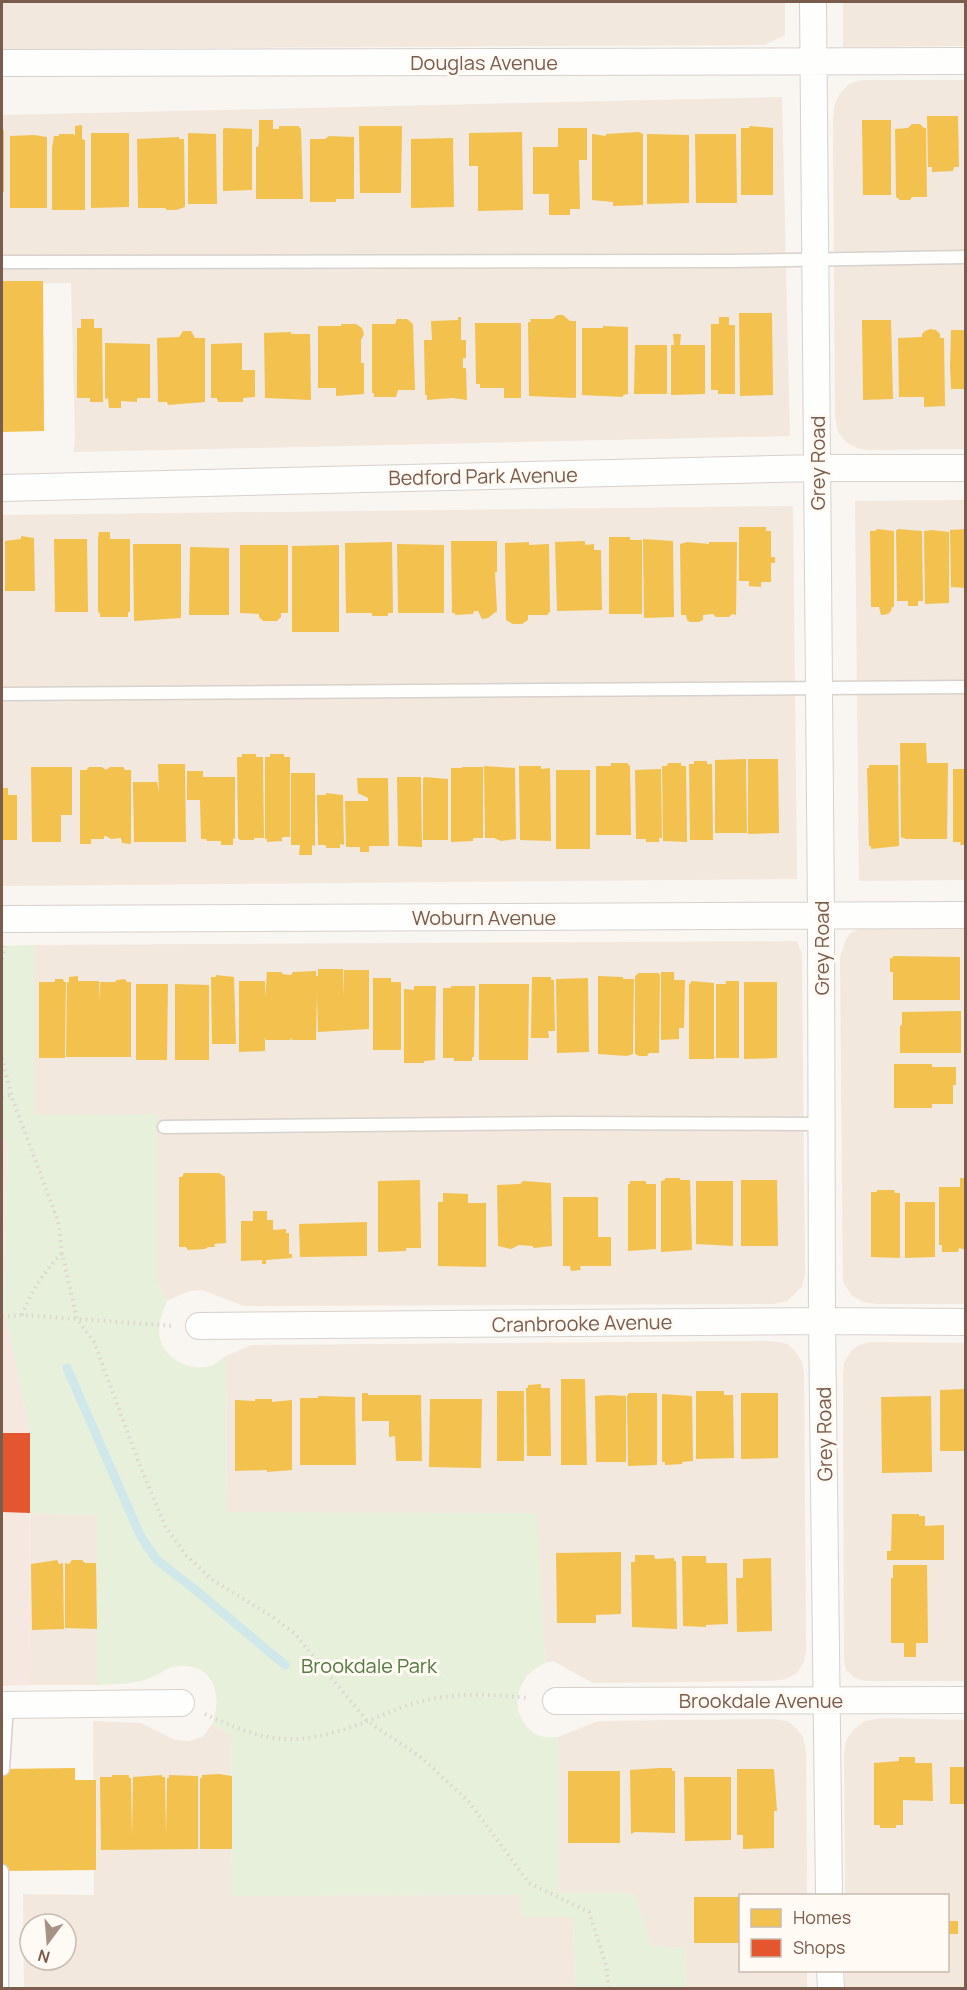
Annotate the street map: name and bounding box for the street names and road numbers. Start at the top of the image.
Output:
street label: Douglas Avenue [410,49,558,76]
street label: Grey Road [804,416,831,510]
street label: Bedford Park Avenue [388,461,578,491]
street label: Grey Road [808,901,835,995]
street label: Woburn Avenue [412,904,556,931]
street label: Cranbrooke Avenue [492,1308,672,1338]
street label: Grey Road [810,1386,838,1482]
street label: Brookdale Avenue [679,1687,843,1714]

